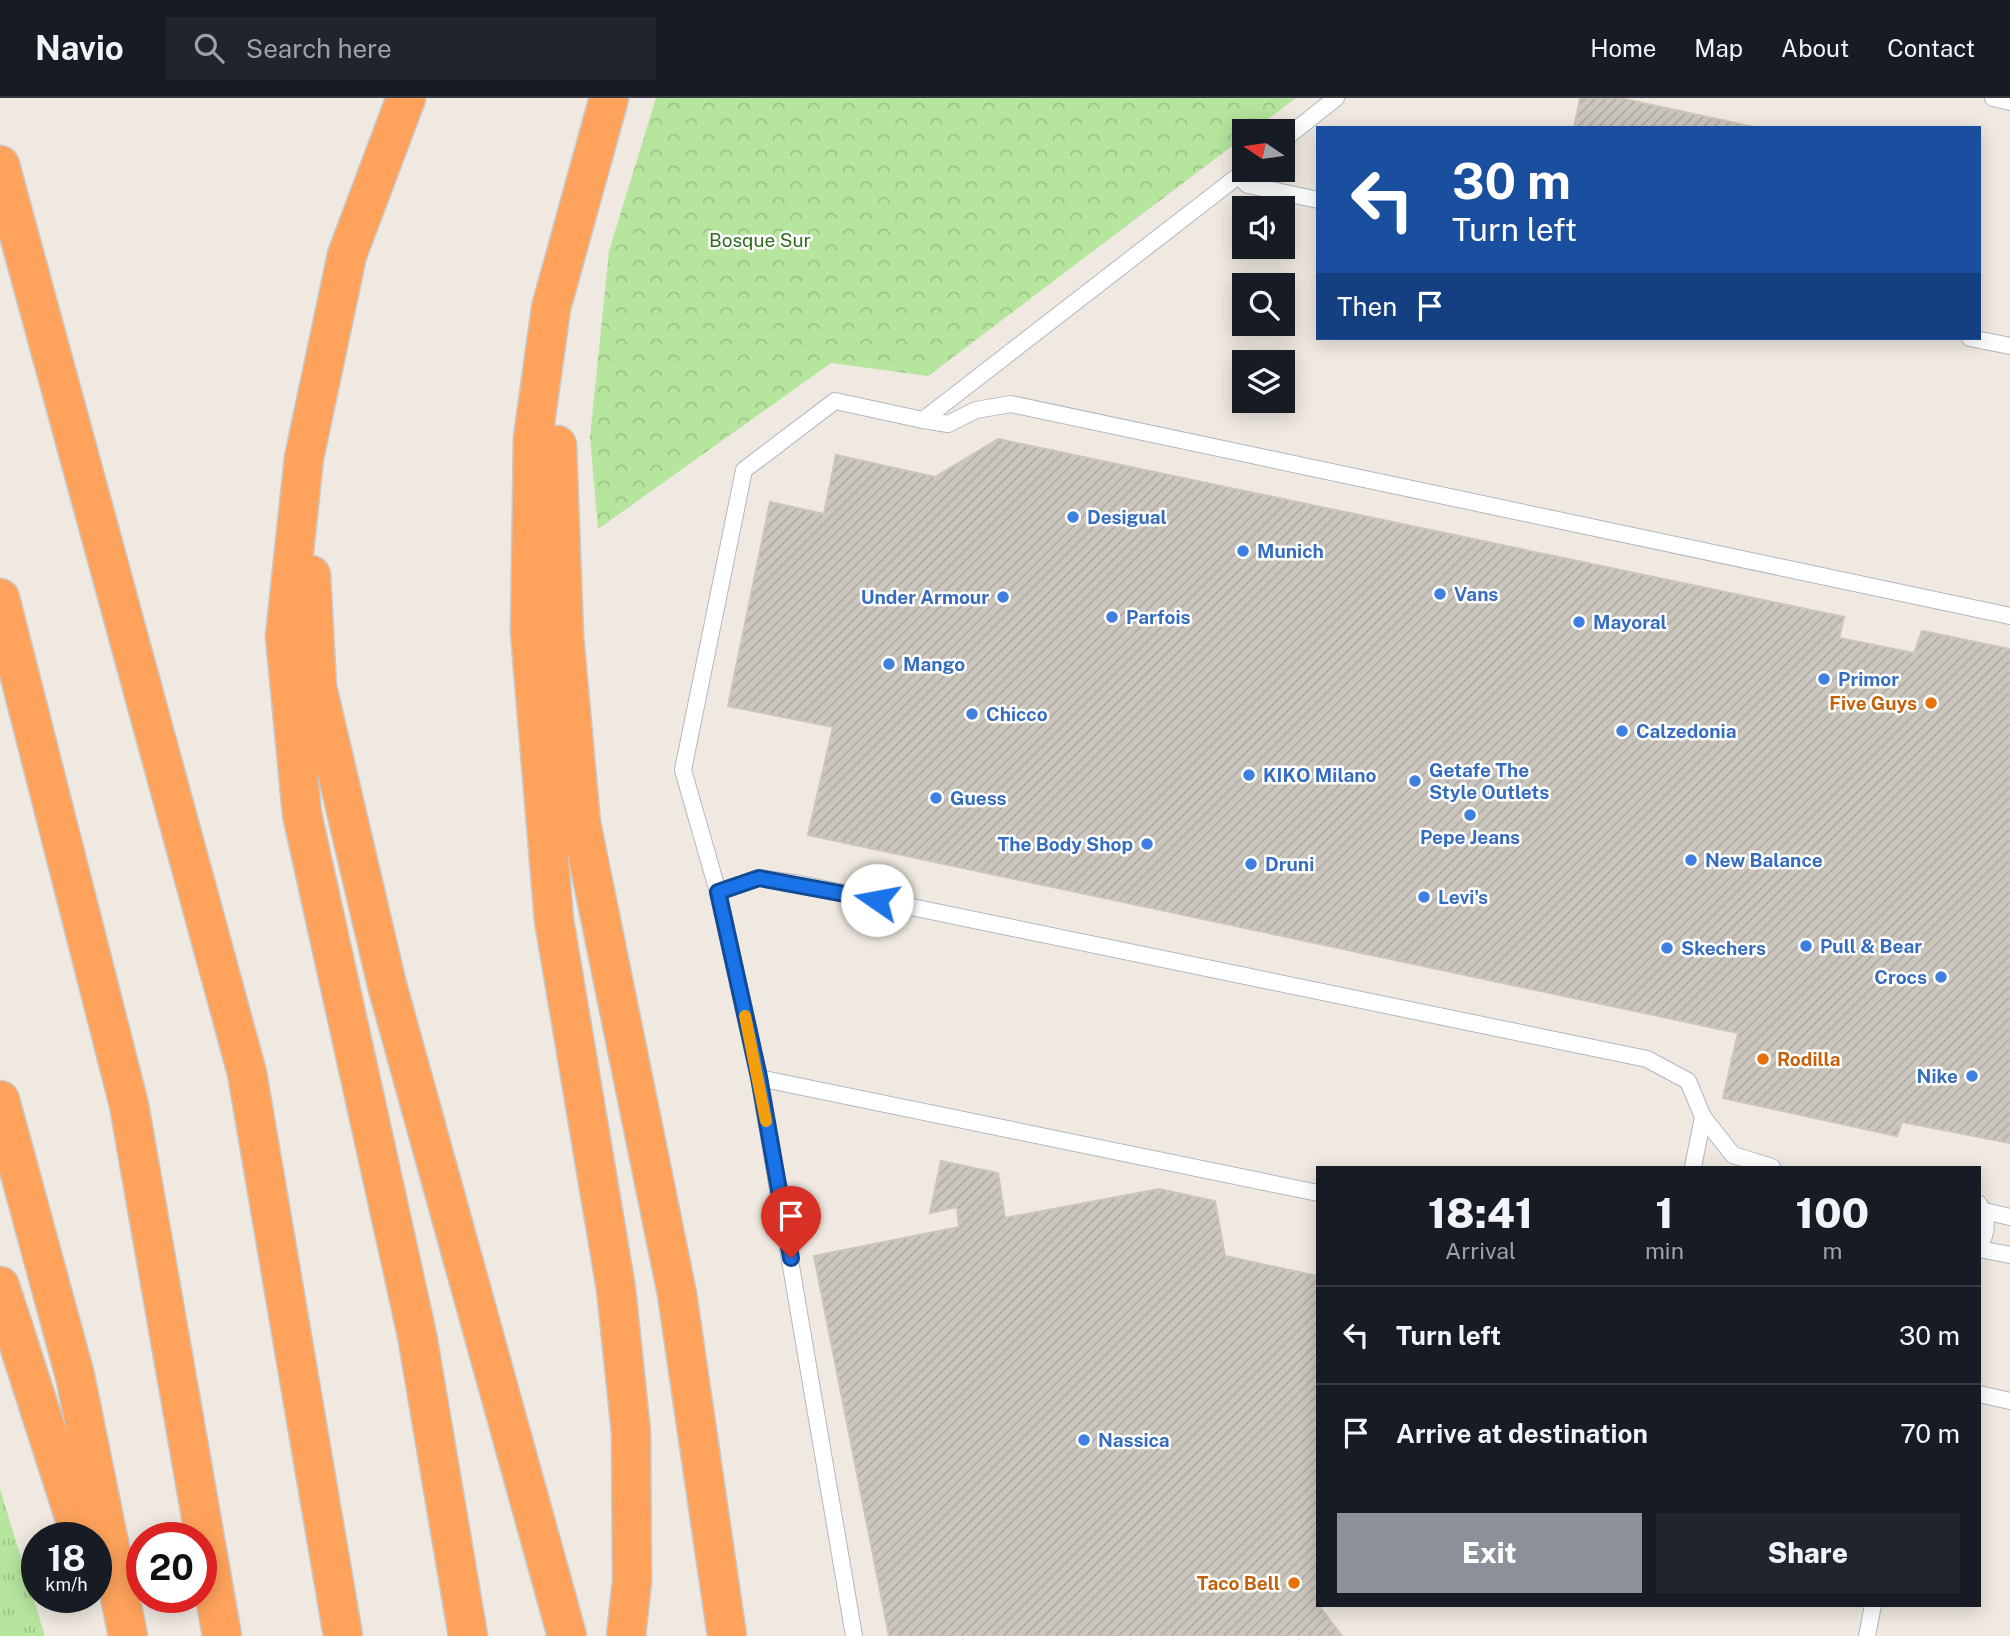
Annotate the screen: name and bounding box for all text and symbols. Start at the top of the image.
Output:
search box [166,17,656,80]
text: Navio [35,29,124,67]
icon: search [190,29,228,67]
text: Search here [246,33,392,64]
text: Home [1590,34,1656,62]
text: Map [1694,34,1743,62]
text: About [1781,34,1849,62]
text: Contact [1887,34,1975,62]
north arrow [1232,119,1295,182]
map controls [1232,119,1295,413]
text: 30 m [1452,152,1571,210]
icon: left [1337,154,1428,245]
button: sound [1232,196,1295,259]
text: Turn left [1452,211,1577,248]
park label: Bosque Sur [709,229,811,251]
button: search [1232,273,1295,336]
icon: arrive [1411,287,1449,325]
text: Then [1337,291,1397,322]
button: layers [1232,350,1295,413]
place label: Desigual [1087,506,1167,528]
marker: Desigual [1065,509,1081,525]
place label: Munich [1257,540,1324,562]
marker: Munich [1235,543,1251,559]
place label: Vans [1454,583,1498,605]
place label: Under Armour [861,586,989,608]
marker: Vans [1432,586,1448,602]
marker: Under Armour [995,589,1011,605]
place label: Parfois [1126,606,1191,628]
marker: Parfois [1104,609,1120,625]
place label: Mayoral [1593,611,1667,633]
marker: Mayoral [1571,614,1587,630]
place label: Mango [903,653,965,675]
marker: Mango [881,656,897,672]
place label: Primor [1838,668,1899,690]
marker: Primor [1816,671,1832,687]
place label: Five Guys [1829,692,1917,714]
marker: Five Guys [1923,695,1939,711]
place label: Chicco [986,703,1048,725]
marker: Chicco [964,706,980,722]
place label: Calzedonia [1636,720,1736,742]
marker: Calzedonia [1614,723,1630,739]
place label: Getafe The Style Outlets [1429,759,1549,803]
place label: KIKO Milano [1263,764,1377,786]
marker: KIKO Milano [1241,767,1257,783]
marker: Getafe The Style Outlets [1407,773,1423,789]
place label: Guess [950,787,1007,809]
marker: Guess [928,790,944,806]
marker: Pepe Jeans [1462,807,1478,823]
place label: Pepe Jeans [1420,826,1520,848]
place label: The Body Shop [998,833,1133,855]
marker: The Body Shop [1139,836,1155,852]
place label: New Balance [1705,849,1823,871]
marker: New Balance [1683,852,1699,868]
place label: Druni [1265,853,1314,875]
marker: Druni [1243,856,1259,872]
position arrow [840,863,914,937]
place label: Levi's [1438,886,1488,908]
marker: Levi's [1416,889,1432,905]
place label: Pull & Bear [1820,935,1922,957]
place label: Skechers [1681,937,1766,959]
marker: Pull & Bear [1798,938,1814,954]
marker: Skechers [1659,940,1675,956]
place label: Crocs [1874,966,1927,988]
marker: Crocs [1933,969,1949,985]
place label: Rodilla [1777,1048,1840,1070]
marker: Rodilla [1755,1051,1771,1067]
place label: Nike [1917,1065,1958,1087]
marker: Nike [1964,1068,1980,1084]
pin [761,1186,821,1258]
text: 18:41 [1428,1188,1533,1237]
text: 1 [1655,1188,1674,1237]
text: 100 [1796,1188,1869,1237]
icon: arrive [772,1197,810,1235]
text: Arrival [1445,1237,1516,1264]
text: min [1645,1237,1684,1264]
text: m [1822,1237,1842,1264]
icon: left [1337,1316,1375,1354]
text: Turn left [1396,1320,1501,1351]
text: 30 m [1899,1320,1960,1351]
icon: arrive [1337,1414,1375,1452]
text: Arrive at destination [1396,1418,1648,1449]
text: 70 m [1900,1418,1960,1449]
place label: Nassica [1098,1429,1170,1451]
marker: Nassica [1076,1432,1092,1448]
button: Exit [1337,1513,1642,1593]
button: Share [1656,1513,1960,1593]
speed limit sign: 20 [126,1522,217,1613]
text: 18 [47,1538,86,1579]
place label: Taco Bell [1197,1572,1280,1594]
text: km/h [45,1574,88,1595]
marker: Taco Bell [1286,1575,1302,1591]

